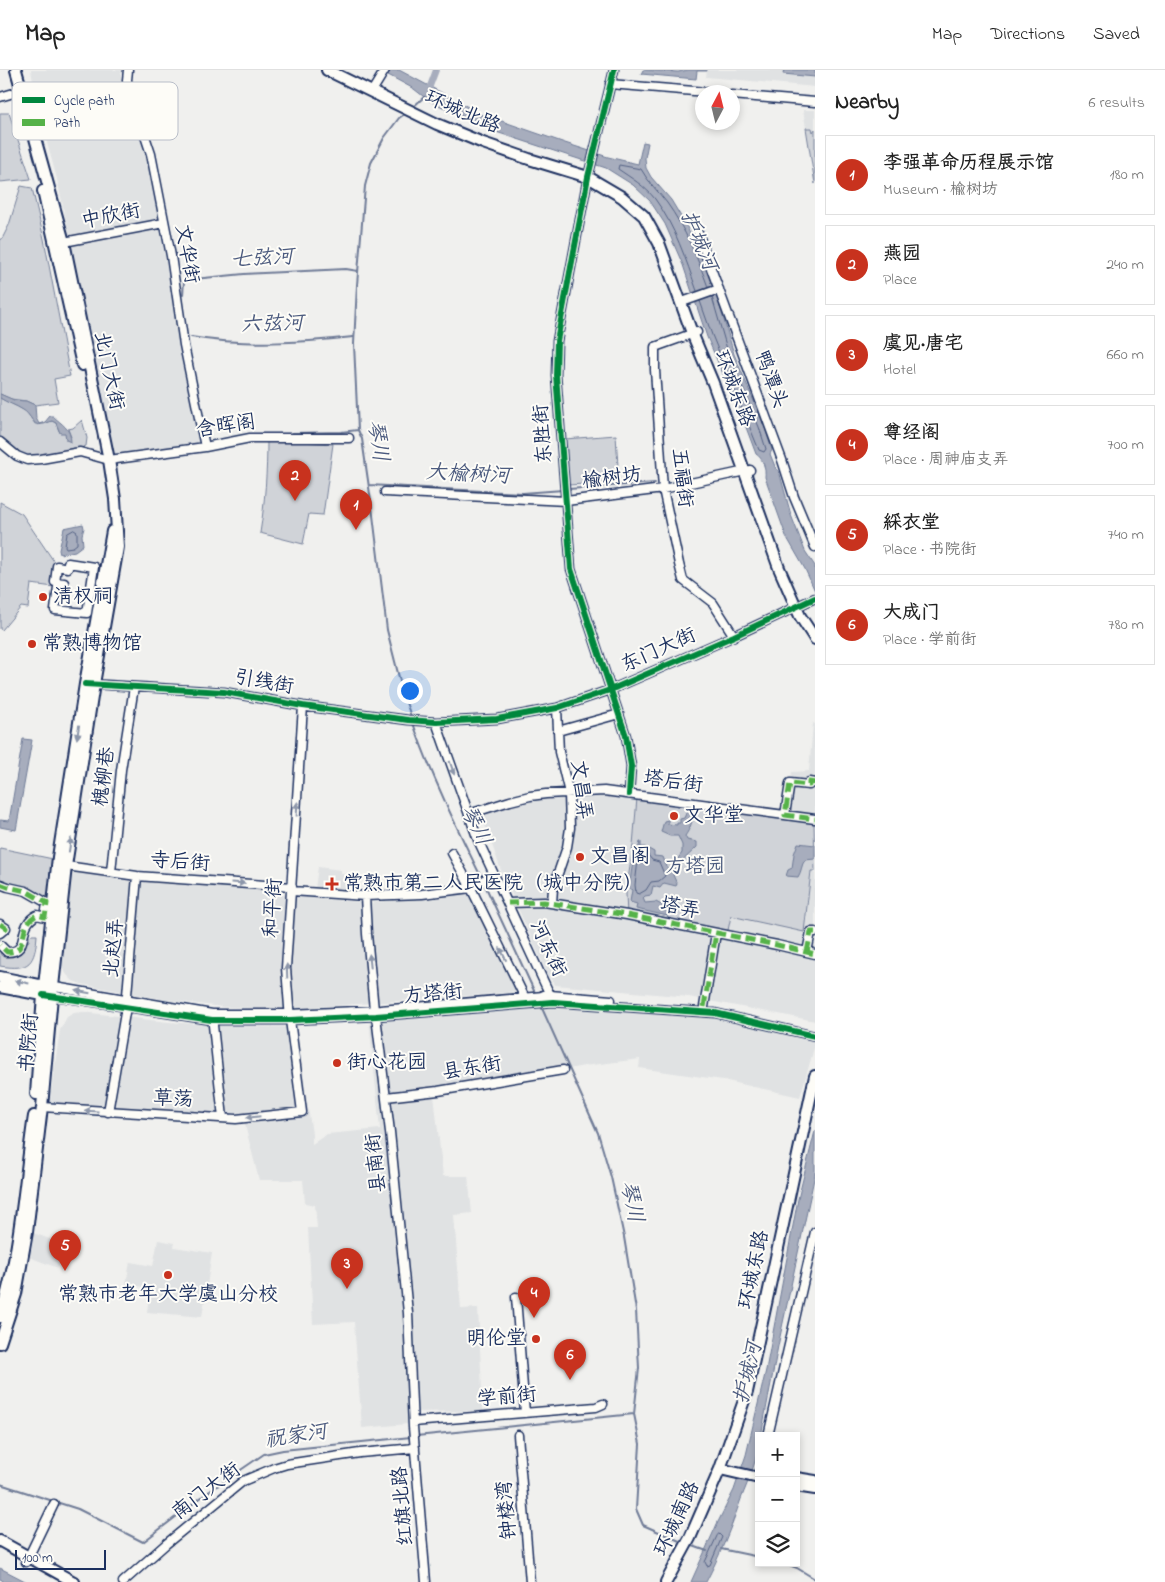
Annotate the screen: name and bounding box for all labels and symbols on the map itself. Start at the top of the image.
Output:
legend [12,82,178,140]
street label: 环城北路 [420,84,505,142]
north arrow [695,85,740,130]
text: Cycle path [54,91,115,113]
text: Path [54,113,80,134]
street label: 中欣街 [79,197,143,237]
water label: 护城河 [672,206,725,279]
street label: 文华街 [167,222,205,286]
water label: 七弦河 [230,242,297,276]
water label: 六弦河 [240,309,307,341]
street label: 北门大街 [86,329,130,413]
street label: 环城东路 [705,346,761,432]
street label: 鸭潭头 [746,347,794,413]
street label: 东胜街 [527,403,561,465]
street label: 含晖阁 [194,408,258,446]
water label: 琴川 [359,418,395,465]
street label: 五福街 [663,446,699,510]
water label: 大榆树河 [425,458,514,492]
pin: 2 [279,460,311,501]
street label: 榆树坊 [580,461,644,497]
pin: 1 [340,489,372,530]
place label: 清权祠 [53,583,113,612]
marker: 清权祠 [37,591,49,603]
street label: 东门大街 [617,621,701,681]
place label: 常熟博物馆 [42,630,142,659]
marker: 常熟博物馆 [26,638,38,650]
street label: 引线街 [232,664,296,702]
your location [397,678,423,704]
one-way arrow [73,724,81,740]
street label: 槐柳巷 [87,744,123,809]
street label: 文昌弄 [562,758,598,822]
one-way arrow [449,760,457,775]
street label: 塔后街 [641,764,705,802]
one-way arrow [294,801,302,817]
water label: 琴川 [453,801,498,852]
place label: 文华堂 [684,802,744,831]
marker: 文华堂 [668,810,680,822]
one-way arrow [66,837,74,853]
place label: 文昌阁 [590,843,650,872]
street label: 寺后街 [149,846,211,880]
marker: 文昌阁 [574,851,586,863]
park label: 方塔园 [665,853,725,882]
place label: 常熟市第二人民医院（城中分院） [343,870,643,899]
street label: 和平街 [257,877,291,939]
marker: 常熟市第二人民医院（城中分院） [325,877,339,891]
one-way arrow [231,880,247,888]
street label: 塔弄 [658,891,702,927]
street label: 河东街 [521,916,573,982]
street label: 北赵弄 [98,917,132,979]
one-way arrow [499,947,507,961]
one-way arrow [365,953,373,969]
one-way arrow [283,963,291,979]
one-way arrow [14,977,30,985]
street label: 方塔街 [402,978,464,1012]
one-way arrow [74,988,90,996]
street label: 书院街 [13,1012,47,1074]
place label: 街心花园 [347,1049,427,1078]
street label: 县东街 [440,1050,504,1088]
marker: 街心花园 [331,1057,343,1069]
street label: 草荡 [152,1084,194,1116]
one-way arrow [83,1107,99,1115]
one-way arrow [245,1113,261,1121]
street label: 县南街 [359,1132,395,1194]
water label: 琴川 [612,1179,650,1226]
street label: 环城东路 [733,1227,778,1312]
pin: 5 [49,1230,81,1271]
pin: 3 [331,1248,363,1289]
marker: 常熟市老年大学虞山分校 [162,1269,174,1281]
pin: 4 [518,1277,550,1318]
place label: 常熟市老年大学虞山分校 [58,1281,278,1310]
place label: 明伦堂 [466,1325,526,1354]
marker: 明伦堂 [530,1333,542,1345]
water label: 护城河 [727,1336,771,1407]
pin: 6 [554,1339,586,1380]
street label: 学前街 [476,1381,538,1415]
water label: 祝家河 [263,1417,332,1457]
street label: 南门大街 [166,1456,248,1528]
street label: 红旗北路 [386,1464,422,1547]
street label: 环城南路 [648,1476,708,1561]
street label: 钟楼湾 [491,1479,525,1541]
scale bar [15,1547,106,1570]

